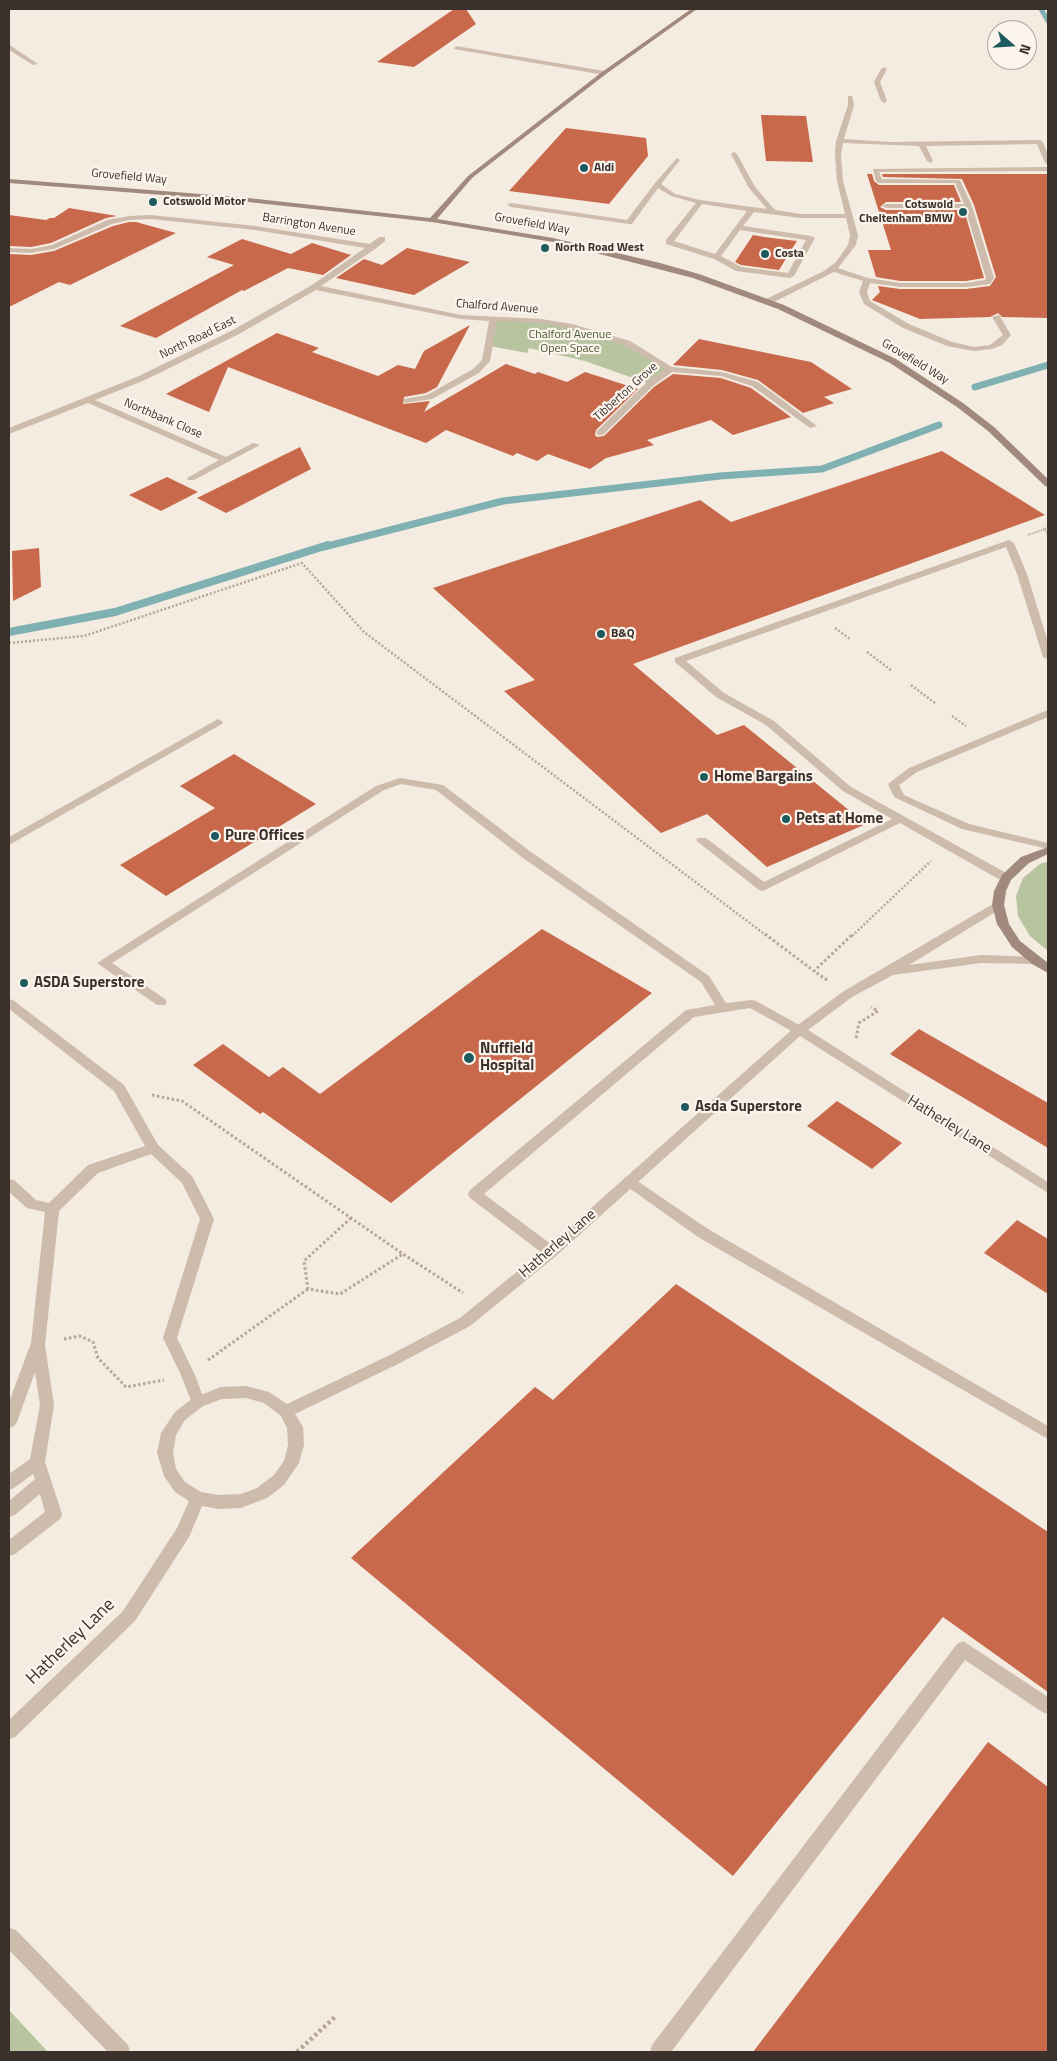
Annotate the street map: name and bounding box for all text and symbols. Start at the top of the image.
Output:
north arrow [987,20,1037,70]
text: N [1014,42,1037,58]
place label: Aldi [594,161,614,175]
marker: Aldi [578,162,590,174]
street label: Grovefield Way [91,167,167,187]
place label: Cotswold Motor [163,195,246,209]
marker: Cotswold Motor [147,196,159,208]
place label: Cotswold Cheltenham BMW [859,198,953,226]
marker: Cotswold Cheltenham BMW [957,206,969,218]
street label: Grovefield Way [493,210,571,238]
street label: Barrington Avenue [261,211,357,239]
place label: North Road West [555,241,644,255]
marker: North Road West [539,242,551,254]
place label: Costa [775,247,804,261]
marker: Costa [759,248,771,260]
street label: Chalford Avenue [455,297,539,317]
street label: North Road East [158,313,238,363]
park label: Chalford Avenue Open Space [529,328,611,356]
street label: Grovefield Way [879,336,951,388]
street label: Tibberton Grove [591,360,661,424]
street label: Northbank Close [122,396,204,442]
place label: B&Q [611,627,635,641]
marker: B&Q [595,628,607,640]
place label: Home Bargains [714,768,813,786]
marker: Home Bargains [698,771,710,783]
place label: Pets at Home [796,810,883,828]
marker: Pets at Home [780,813,792,825]
place label: Pure Offices [225,827,304,845]
marker: Pure Offices [209,830,221,842]
place label: ASDA Superstore [34,974,144,992]
marker: ASDA Superstore [18,977,30,989]
place label: Nuffield Hospital [480,1040,534,1075]
marker: Nuffield Hospital [462,1051,476,1065]
street label: Hatherley Lane [904,1092,994,1158]
place label: Asda Superstore [695,1098,802,1116]
marker: Asda Superstore [679,1101,691,1113]
street label: Hatherley Lane [516,1206,600,1282]
street label: Hatherley Lane [22,1594,120,1690]

